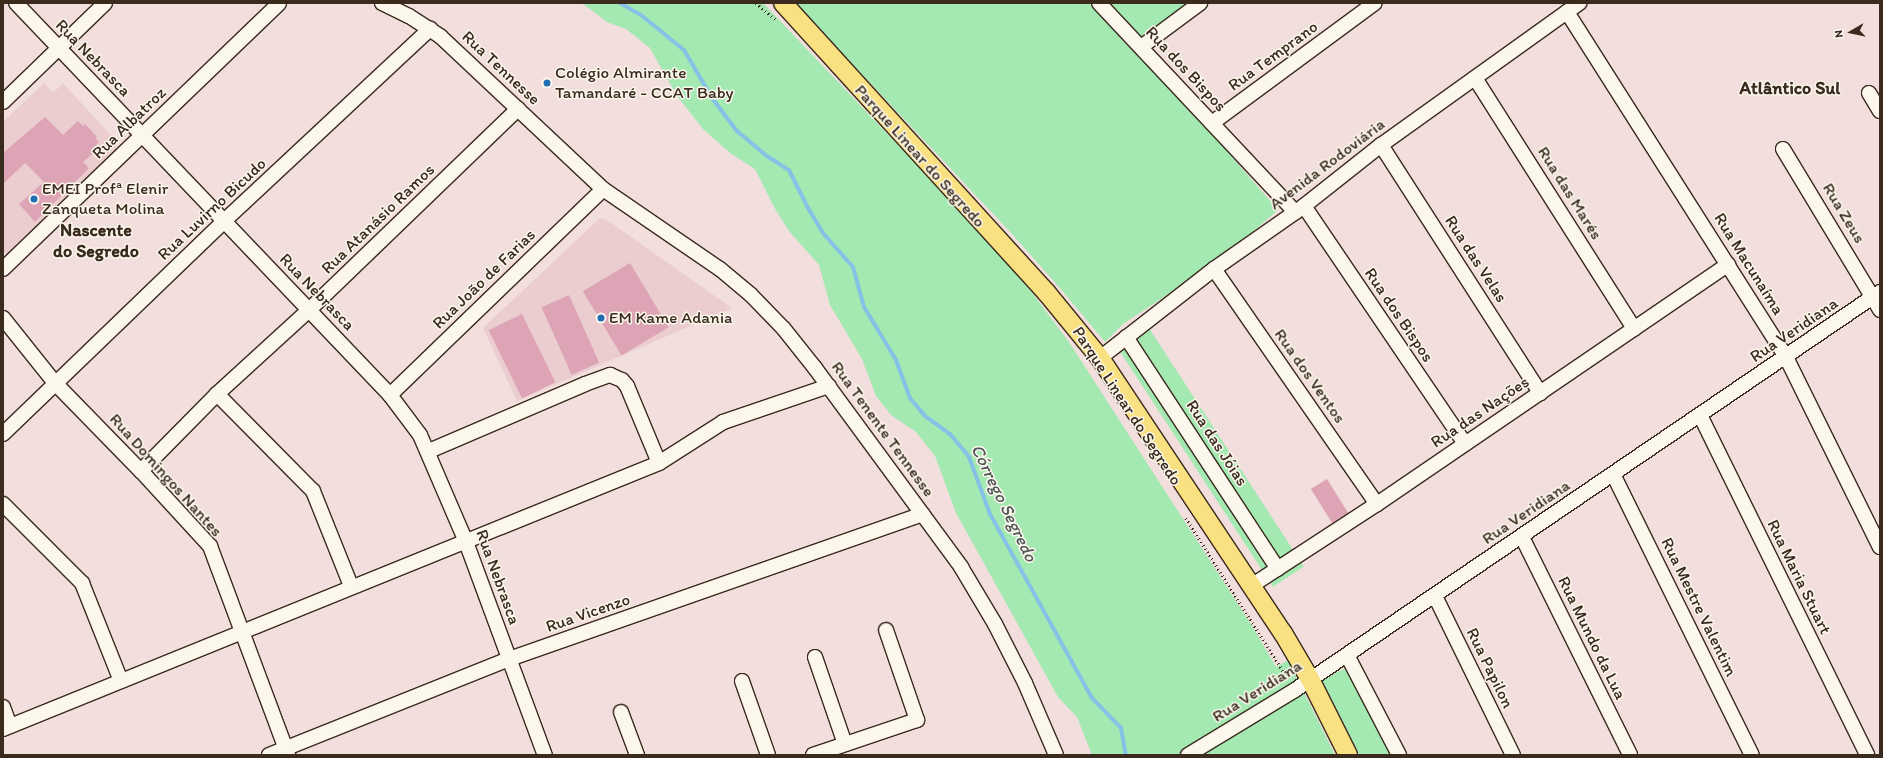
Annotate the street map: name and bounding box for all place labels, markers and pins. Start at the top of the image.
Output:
place label: Colégio Almirante Tamandaré - CCAT Baby [555,63,734,103]
marker: Colégio Almirante Tamandaré - CCAT Baby [542,78,552,88]
place label: EMEI Profª Elenir Zanqueta Molina [42,179,169,219]
marker: EMEI Profª Elenir Zanqueta Molina [29,194,39,204]
place label: EM Kame Adania [609,308,733,328]
marker: EM Kame Adania [596,313,606,323]

